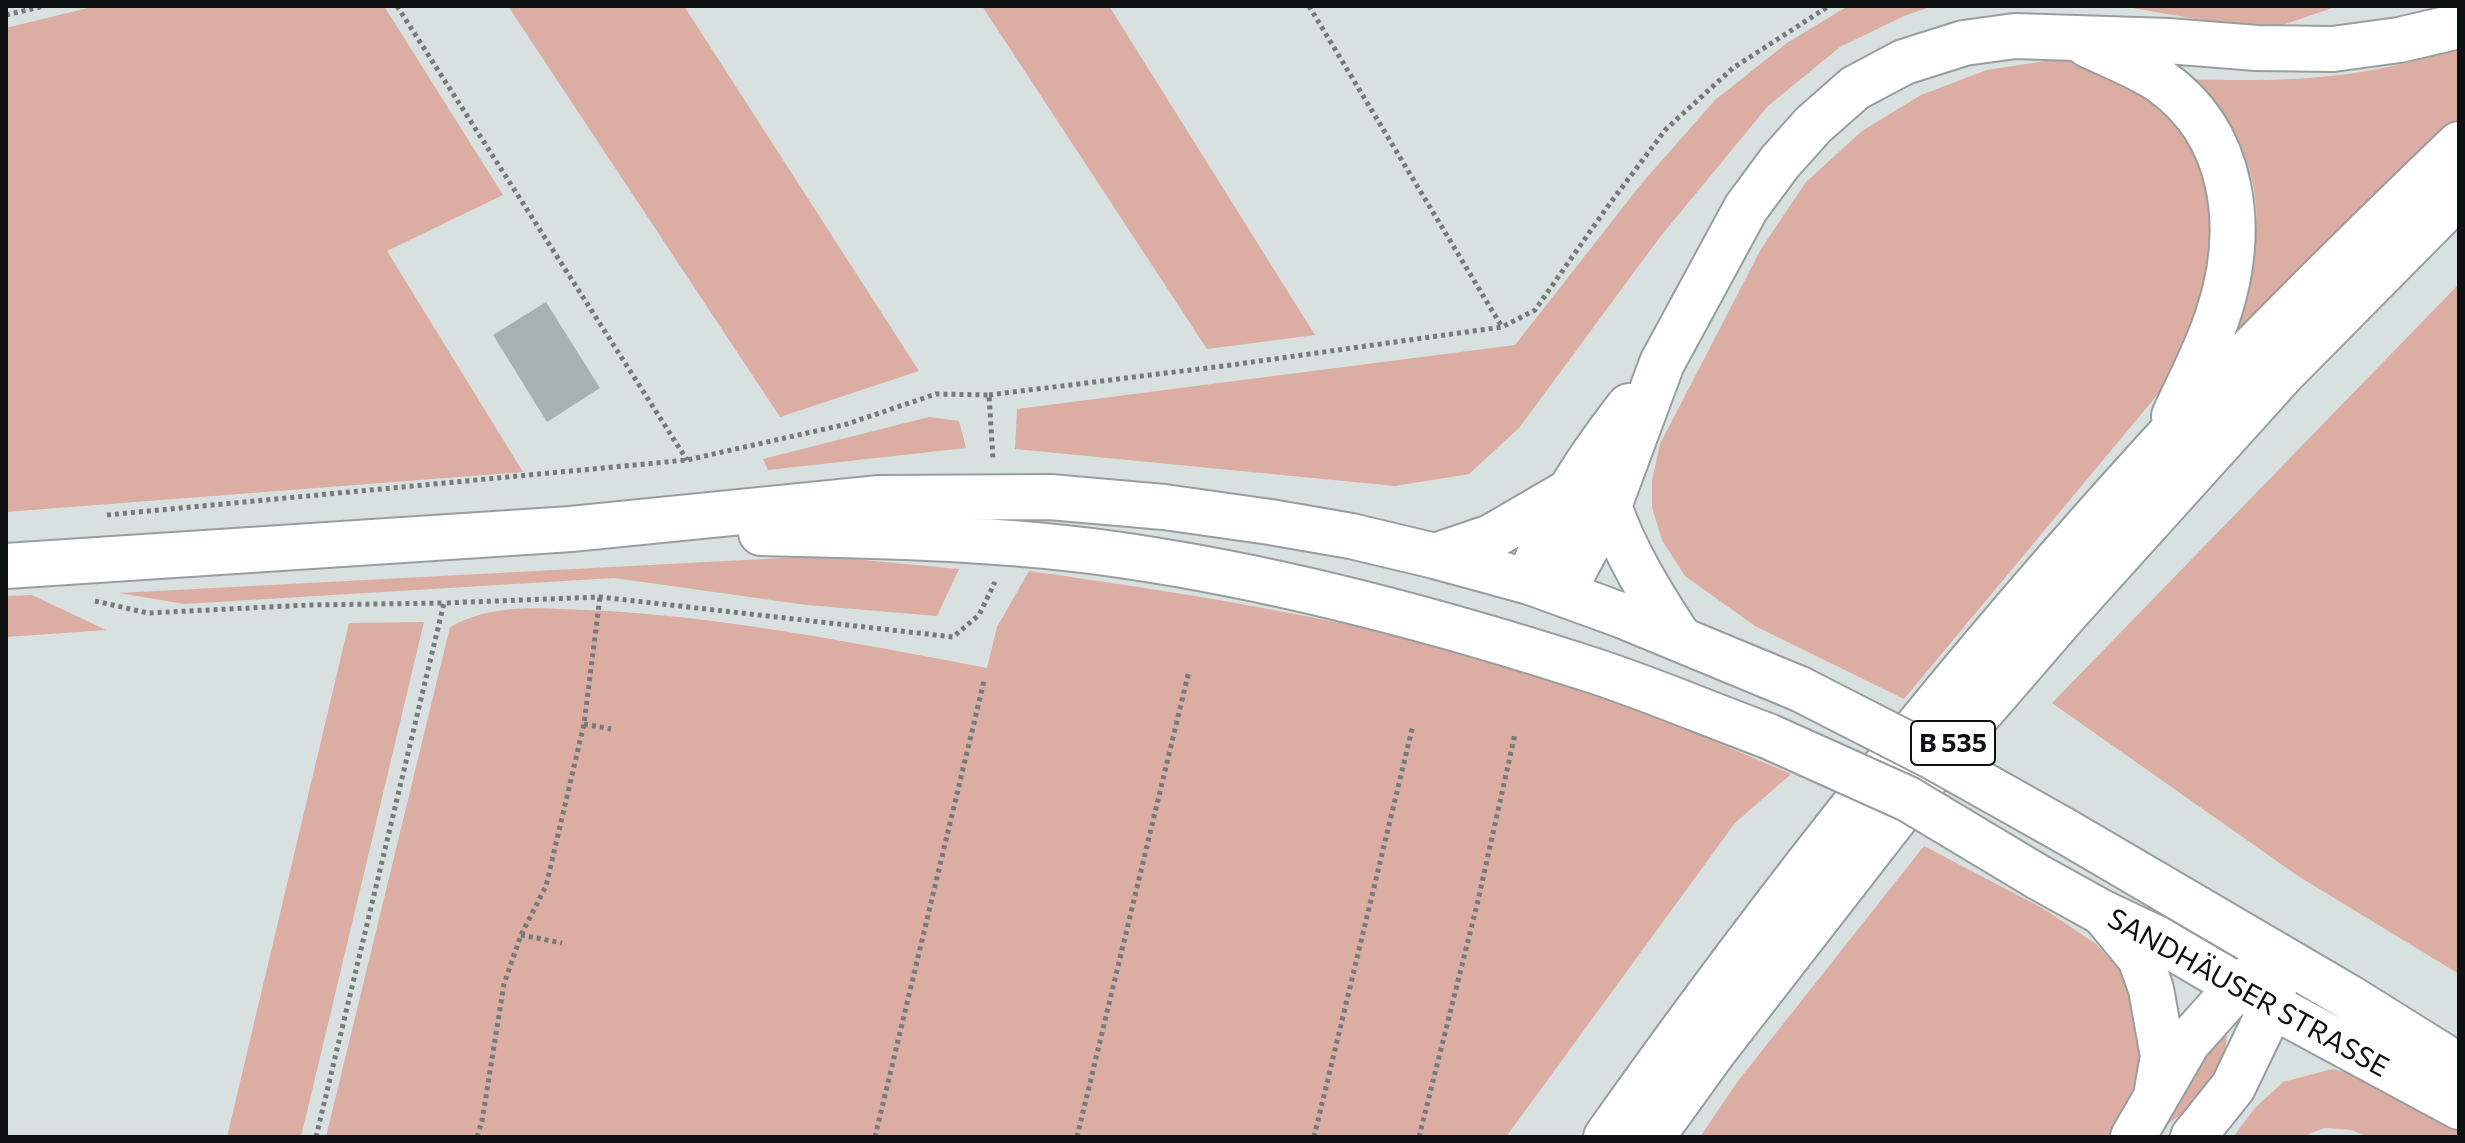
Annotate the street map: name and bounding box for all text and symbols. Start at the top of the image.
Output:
road number: B 535 [1911,721,1995,765]
street label: SANDHÄUSER STRASSE [2102,902,2394,1084]

